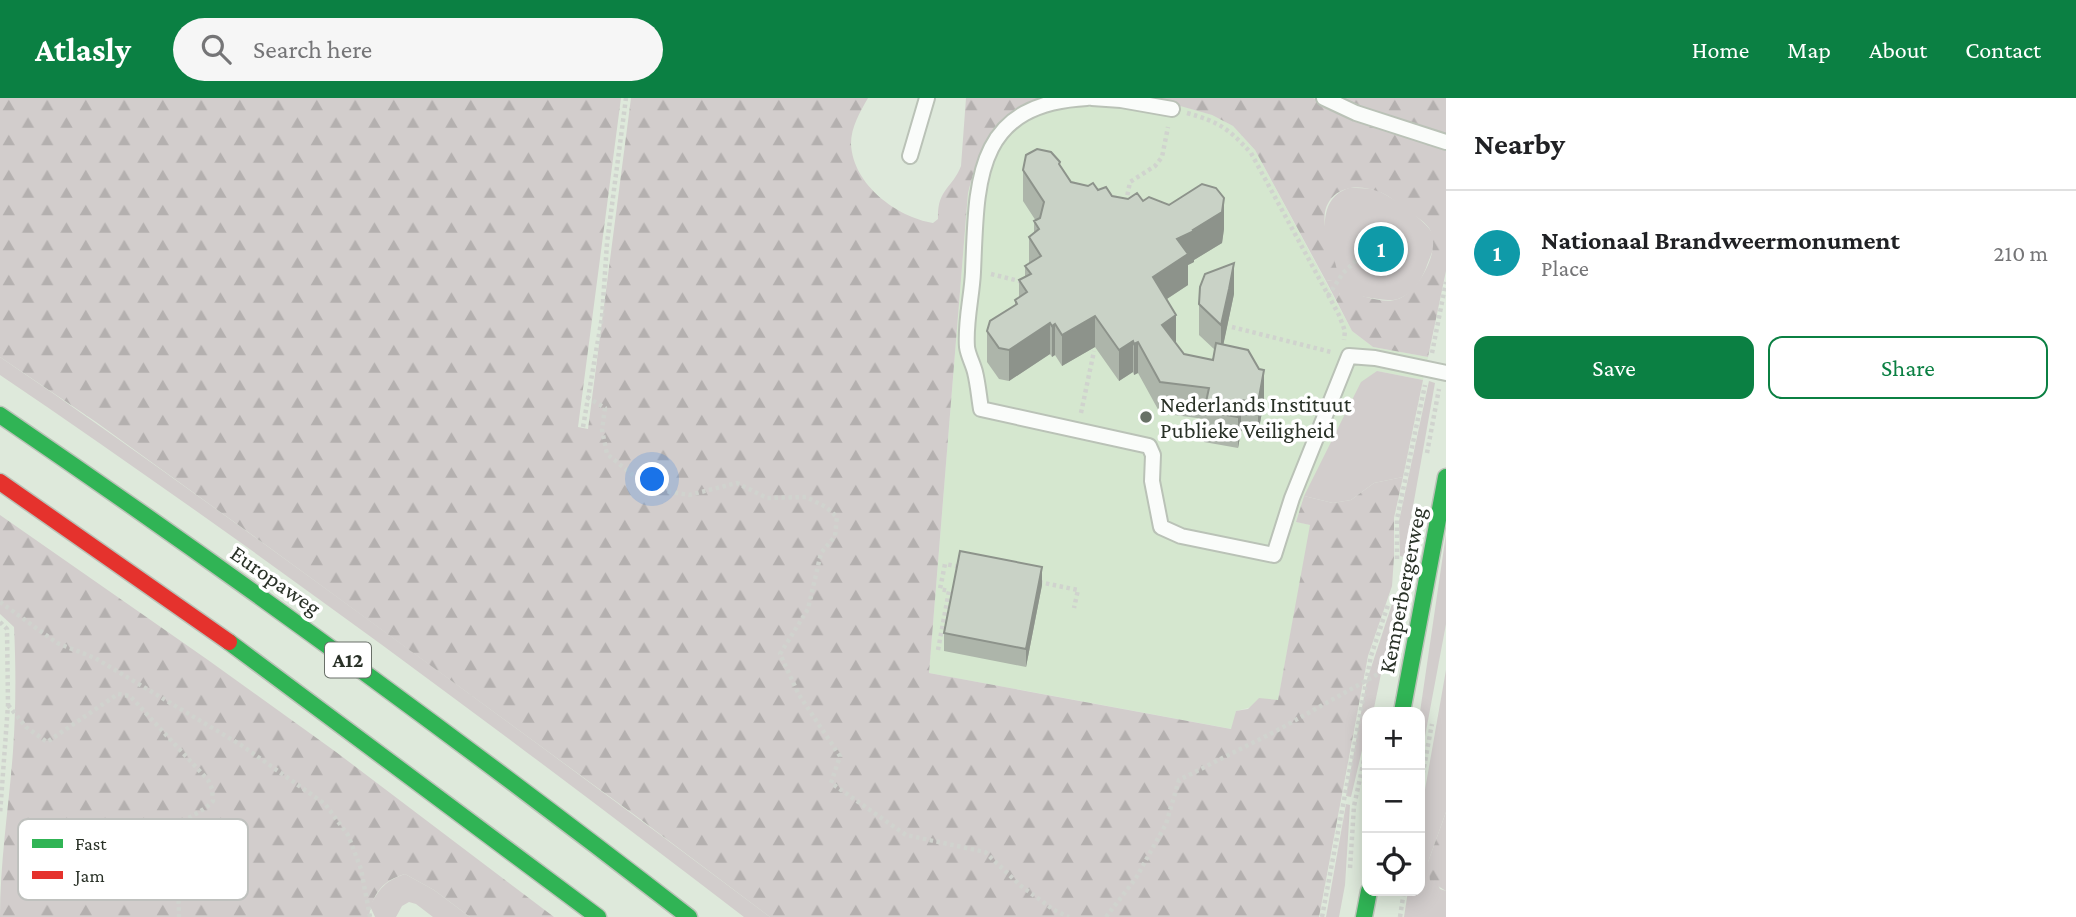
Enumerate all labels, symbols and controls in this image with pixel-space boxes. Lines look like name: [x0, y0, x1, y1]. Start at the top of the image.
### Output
search box: [173, 18, 663, 81]
icon: search: [197, 30, 235, 68]
text: Atlasly: [35, 31, 131, 68]
text: Search here: [253, 35, 372, 64]
text: Home: [1692, 36, 1749, 63]
text: Map: [1787, 36, 1831, 63]
text: About: [1869, 36, 1927, 63]
text: Contact: [1965, 36, 2041, 63]
text: Nearby: [1474, 127, 1565, 160]
pin: 1: [1358, 223, 1404, 275]
text: Nationaal Brandweermonument: [1541, 226, 1900, 255]
text: 1: [1493, 240, 1501, 266]
text: 210 m: [1994, 240, 2048, 266]
text: Place: [1541, 255, 1589, 281]
button: Save: [1474, 336, 1754, 399]
button: Share: [1768, 336, 2048, 399]
place label: Nederlands Instituut Publieke Veiligheid: [1160, 391, 1352, 443]
marker: Nederlands Instituut Publieke Veiligheid: [1138, 409, 1154, 425]
your location: [635, 462, 669, 496]
street label: Kemperbergerweg: [1373, 505, 1431, 675]
street label: Europaweg: [226, 539, 326, 621]
road number: A12: [325, 642, 371, 678]
map controls: [1362, 707, 1425, 896]
button: +: [1362, 707, 1425, 770]
button: −: [1362, 770, 1425, 833]
legend: [18, 819, 248, 900]
text: Fast: [75, 833, 107, 854]
button: locate: [1362, 833, 1425, 896]
text: Jam: [73, 865, 105, 886]

